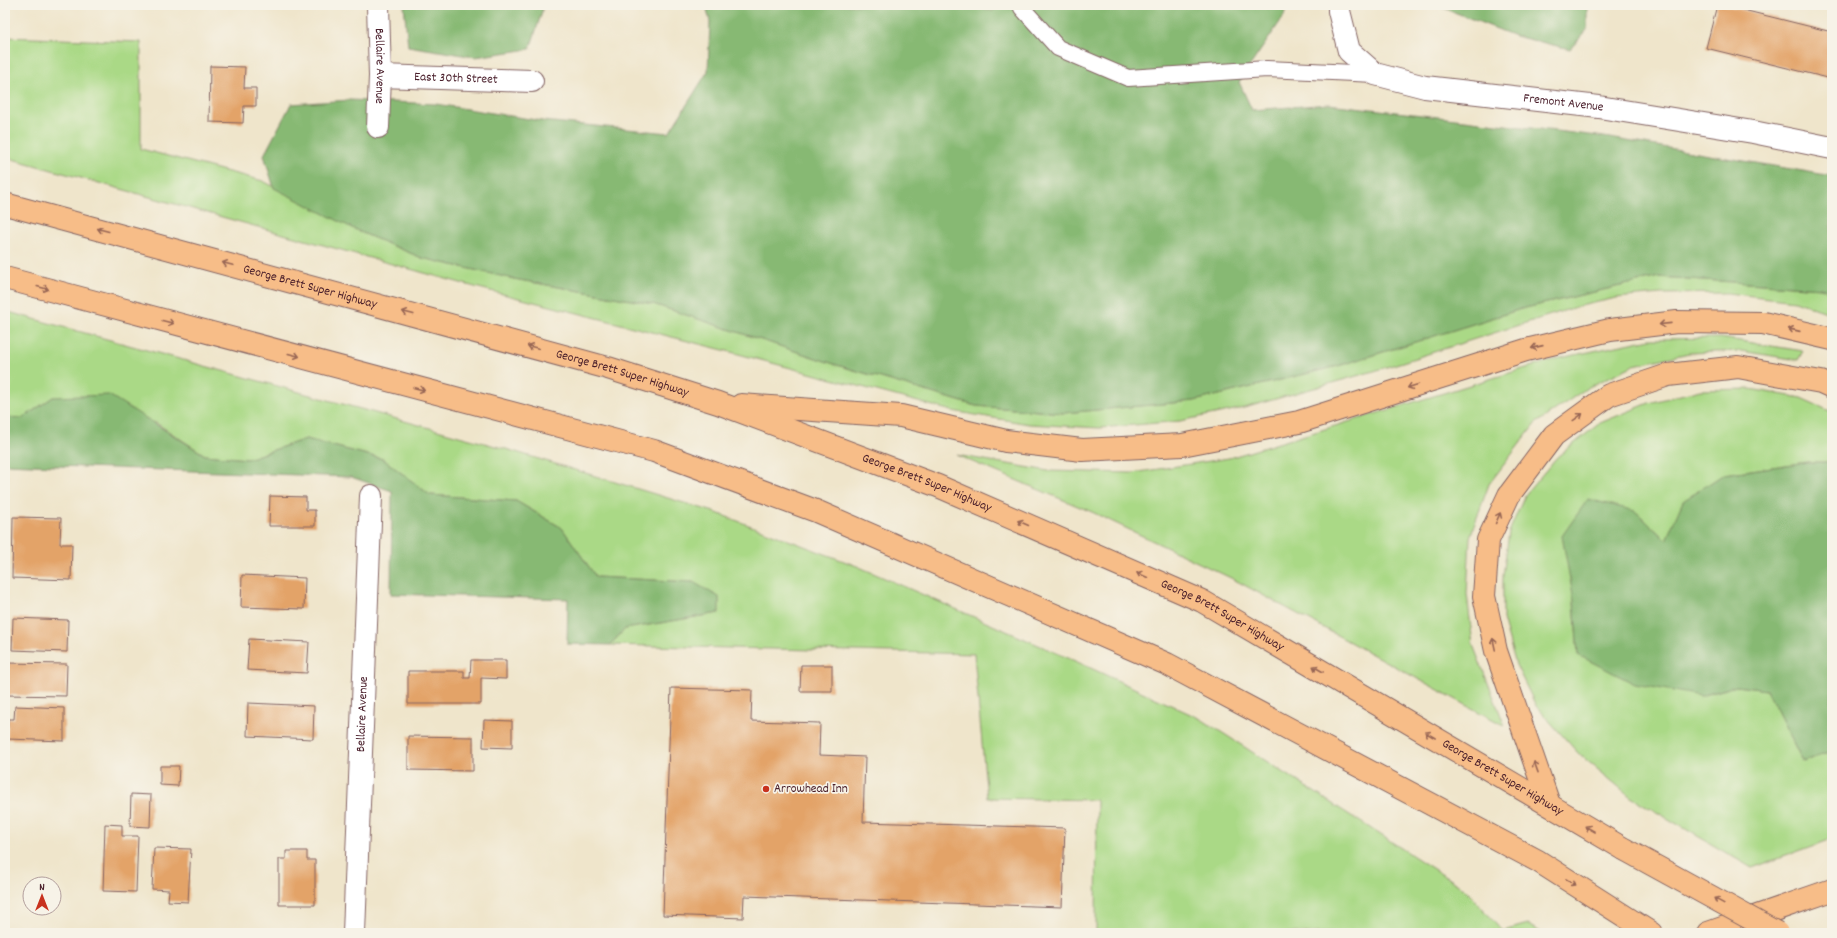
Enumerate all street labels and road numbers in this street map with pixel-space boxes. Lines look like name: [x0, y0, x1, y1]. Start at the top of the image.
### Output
street label: Bellaire Avenue: [369, 28, 390, 104]
street label: East 30th Street: [414, 68, 498, 89]
street label: Fremont Avenue: [1522, 89, 1605, 117]
street label: George Brett Super Highway: [241, 260, 380, 314]
street label: George Brett Super Highway: [553, 345, 692, 403]
street label: George Brett Super Highway: [859, 449, 995, 518]
street label: George Brett Super Highway: [1157, 575, 1288, 657]
street label: Bellaire Avenue: [352, 676, 373, 752]
street label: George Brett Super Highway: [1438, 734, 1567, 821]

